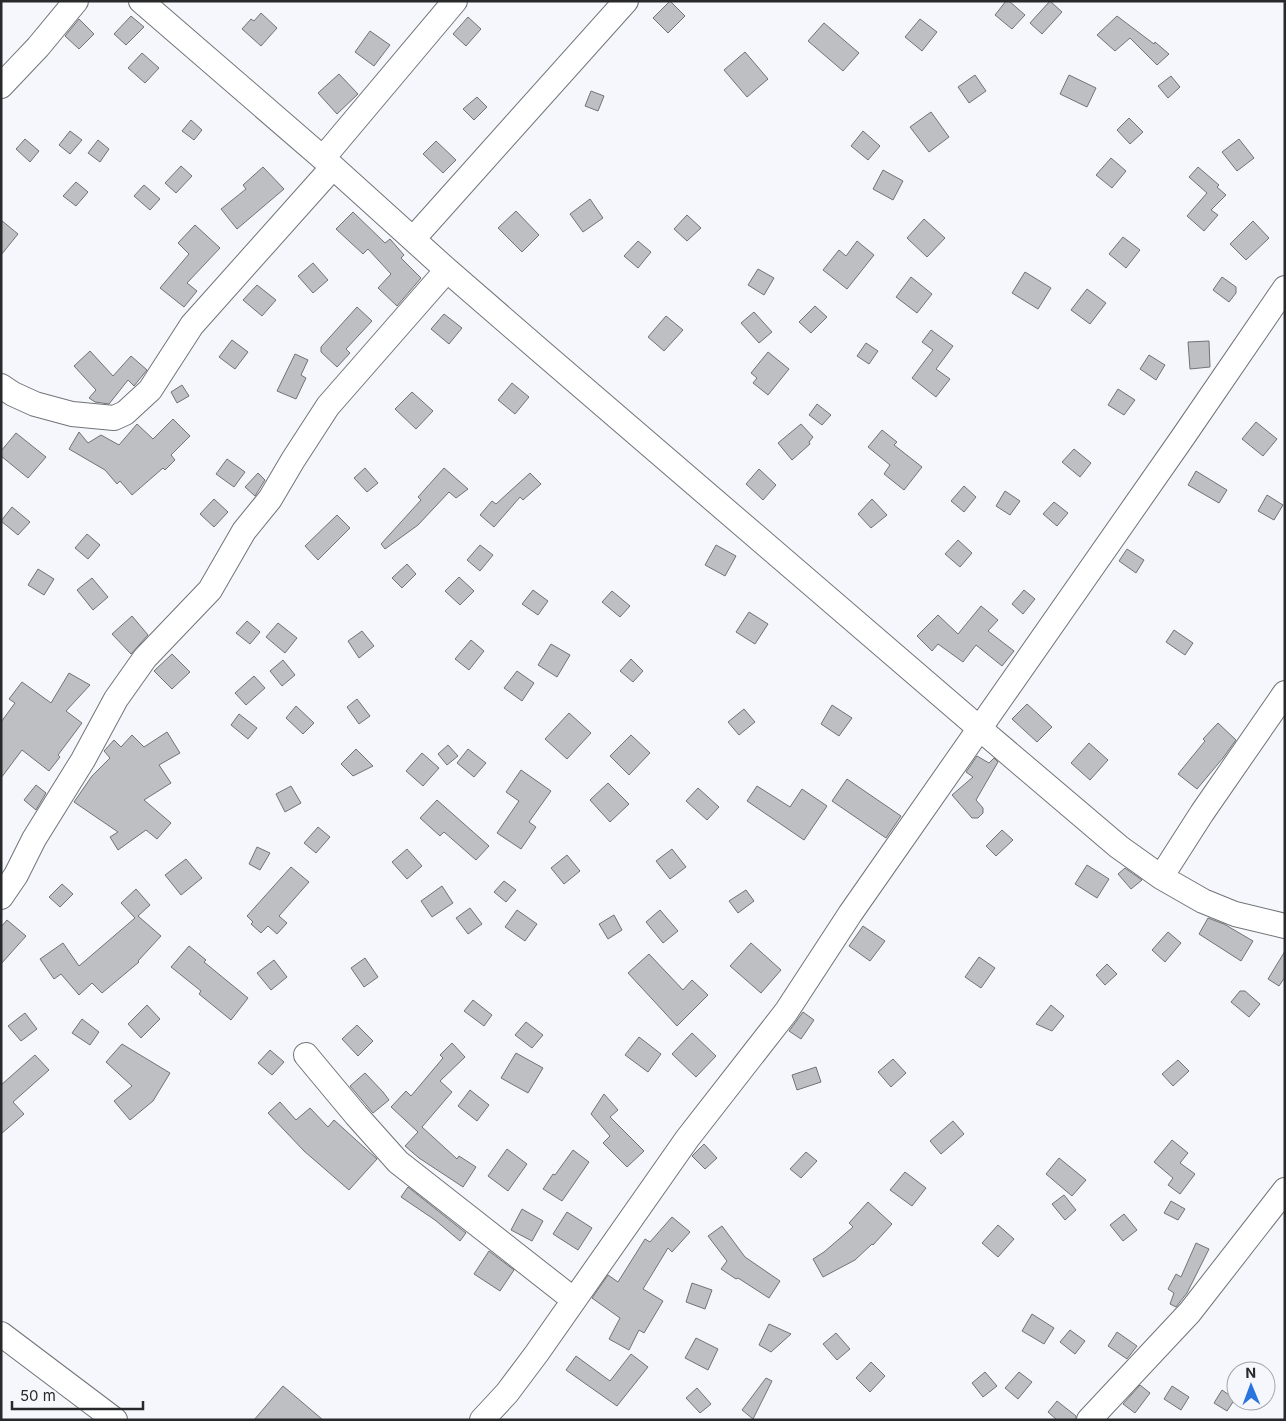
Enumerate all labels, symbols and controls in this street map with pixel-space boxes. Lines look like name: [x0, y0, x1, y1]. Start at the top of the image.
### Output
north arrow: [1226, 1361, 1276, 1411]
text: N: [1245, 1364, 1256, 1381]
scale bar: [12, 1378, 144, 1410]
text: 50 m: [20, 1386, 56, 1405]

